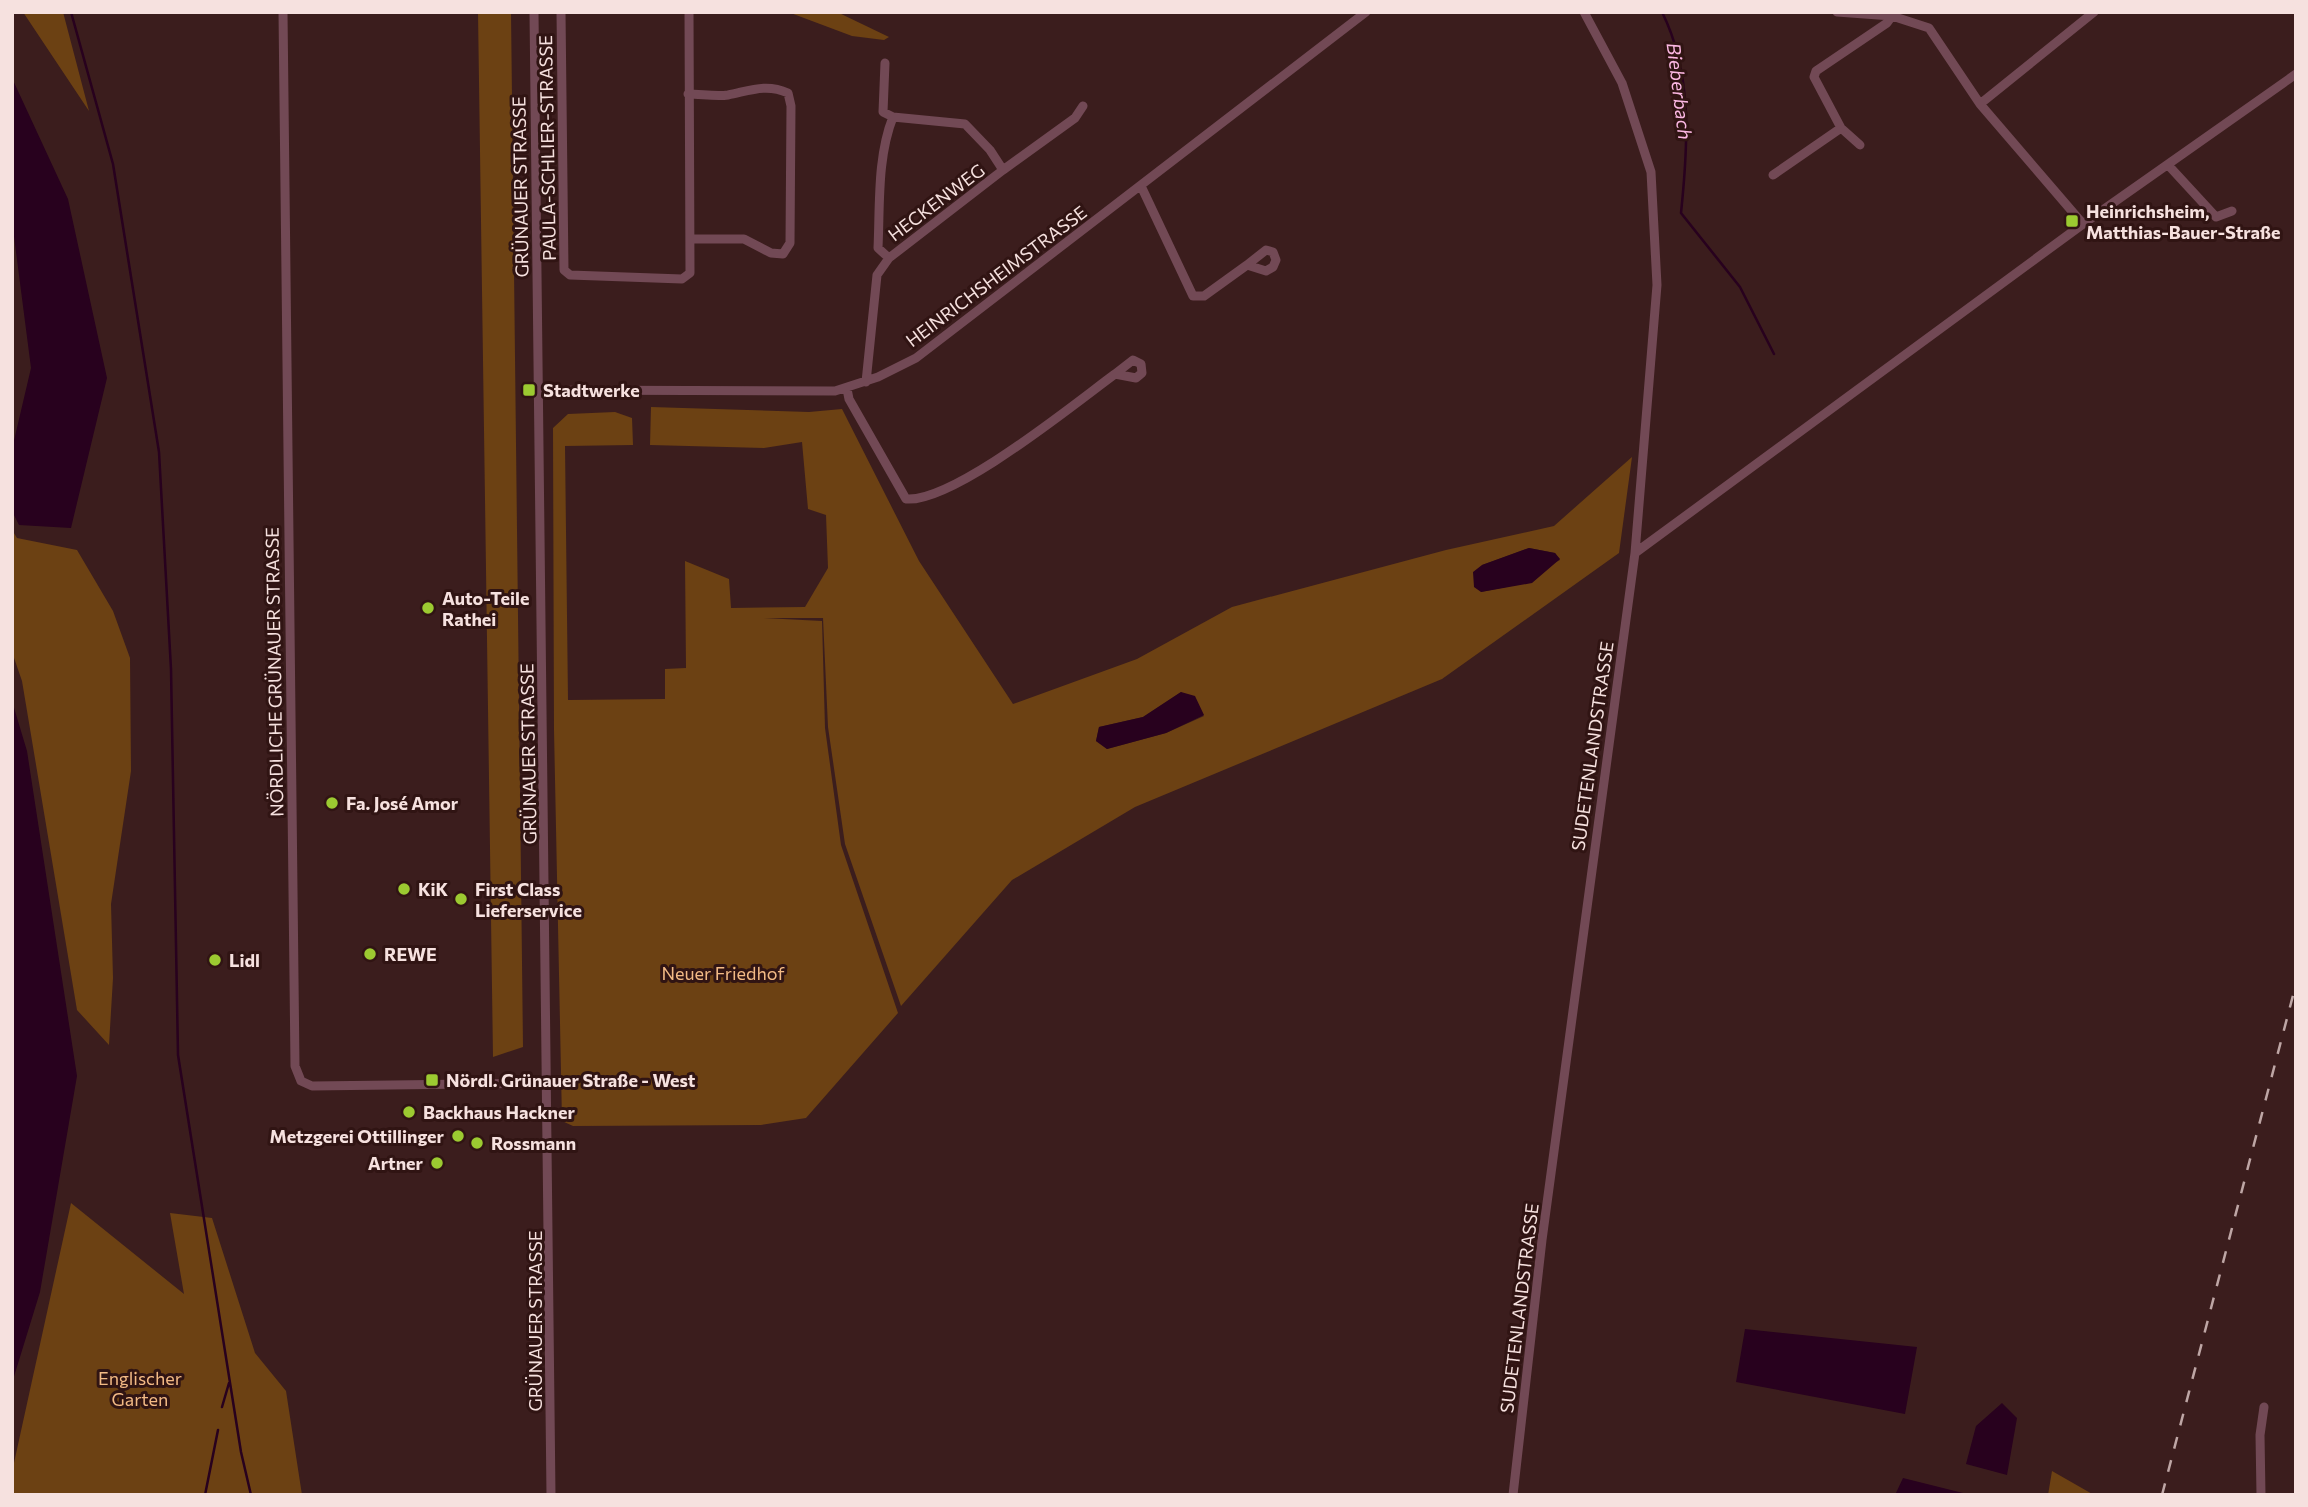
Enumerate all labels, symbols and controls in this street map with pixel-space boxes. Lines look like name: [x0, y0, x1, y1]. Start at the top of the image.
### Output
street label: PAULA-SCHLIER-STRASSE: [534, 35, 560, 261]
water label: Bieberbach: [1663, 41, 1697, 141]
street label: GRÜNAUER STRASSE: [507, 96, 533, 278]
street label: HECKENWEG: [883, 159, 989, 245]
place label: Heinrichsheim, Matthias-Bauer-Straße: [2086, 200, 2281, 243]
street label: HEINRICHSHEIMSTRASSE: [901, 201, 1091, 351]
marker: Heinrichsheim, Matthias-Bauer-Straße: [2064, 213, 2080, 229]
place label: Stadtwerke: [543, 379, 640, 401]
marker: Stadtwerke: [521, 382, 537, 398]
street label: NÖRDLICHE GRÜNAUER STRASSE: [260, 527, 288, 817]
place label: Auto-Teile Rathei: [442, 587, 529, 630]
marker: Auto-Teile Rathei: [420, 600, 436, 616]
street label: SUDETENLANDSTRASSE: [1566, 640, 1618, 852]
street label: GRÜNAUER STRASSE: [515, 663, 541, 845]
place label: Fa. José Amor: [346, 792, 459, 814]
marker: Fa. José Amor: [324, 795, 340, 811]
place label: KiK: [418, 878, 449, 900]
place label: First Class Lieferservice: [475, 878, 582, 921]
marker: KiK: [396, 881, 412, 897]
marker: First Class Lieferservice: [453, 891, 469, 907]
place label: REWE: [384, 943, 437, 965]
marker: REWE: [362, 946, 378, 962]
place label: Lidl: [229, 949, 260, 971]
marker: Lidl: [207, 952, 223, 968]
park label: Neuer Friedhof: [661, 962, 785, 984]
place label: Nördl. Grünauer Straße - West: [446, 1069, 696, 1091]
marker: Nördl. Grünauer Straße - West: [424, 1072, 440, 1088]
place label: Backhaus Hackner: [423, 1101, 575, 1123]
marker: Backhaus Hackner: [401, 1104, 417, 1120]
place label: Metzgerei Ottillinger: [269, 1125, 445, 1147]
marker: Metzgerei Ottillinger: [450, 1128, 466, 1144]
place label: Rossmann: [491, 1132, 576, 1154]
marker: Rossmann: [469, 1135, 485, 1151]
place label: Artner: [368, 1152, 424, 1174]
marker: Artner: [429, 1155, 445, 1171]
street label: SUDETENLANDSTRASSE: [1495, 1202, 1543, 1414]
street label: GRÜNAUER STRASSE: [524, 1231, 546, 1411]
park label: Englischer Garten: [98, 1367, 182, 1410]

